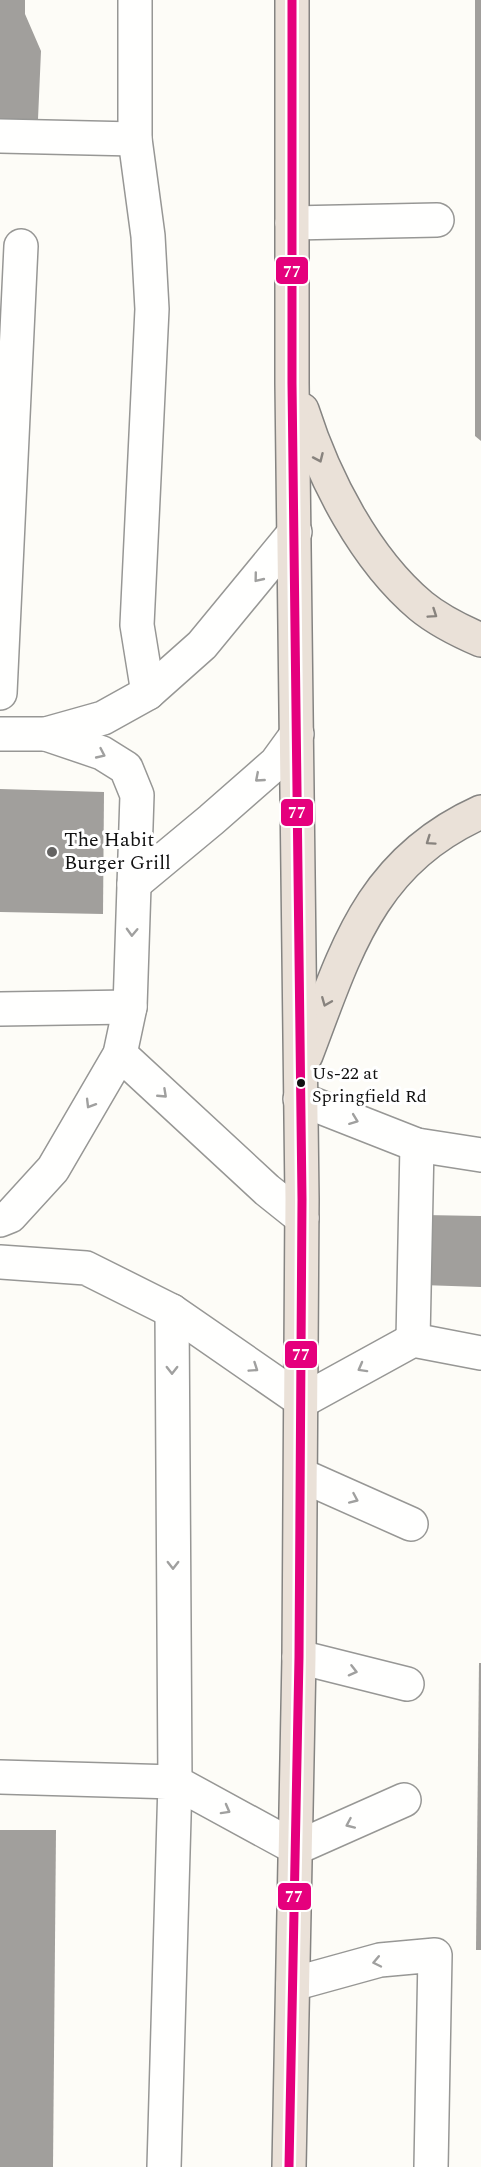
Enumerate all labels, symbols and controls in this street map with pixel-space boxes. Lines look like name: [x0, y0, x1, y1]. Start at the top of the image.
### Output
line badge: 77: [275, 256, 309, 285]
text: 77: [283, 260, 301, 284]
one-way arrow: [312, 451, 324, 462]
one-way arrow: [254, 571, 265, 582]
one-way arrow: [426, 607, 437, 618]
one-way arrow: [95, 746, 106, 758]
one-way arrow: [255, 771, 266, 782]
line badge: 77: [280, 798, 314, 827]
text: 77: [288, 801, 306, 825]
place label: The Habit Burger Grill: [64, 825, 171, 878]
one-way arrow: [426, 834, 437, 845]
marker: The Habit Burger Grill: [45, 845, 59, 859]
one-way arrow: [126, 928, 139, 937]
one-way arrow: [321, 997, 334, 1007]
place label: Us-22 at Springfield Rd: [312, 1060, 427, 1110]
marker: Us-22 at Springfield Rd: [295, 1077, 307, 1089]
one-way arrow: [156, 1087, 167, 1098]
one-way arrow: [86, 1098, 98, 1108]
one-way arrow: [348, 1113, 359, 1125]
line badge: 77: [284, 1340, 318, 1369]
text: 77: [292, 1343, 310, 1367]
one-way arrow: [248, 1361, 259, 1372]
one-way arrow: [358, 1361, 368, 1372]
one-way arrow: [166, 1365, 178, 1374]
one-way arrow: [348, 1492, 359, 1504]
one-way arrow: [167, 1560, 179, 1569]
one-way arrow: [348, 1663, 358, 1676]
one-way arrow: [220, 1803, 230, 1814]
one-way arrow: [345, 1816, 356, 1828]
line badge: 77: [277, 1882, 312, 1911]
text: 77: [285, 1885, 303, 1909]
one-way arrow: [372, 1955, 382, 1968]

